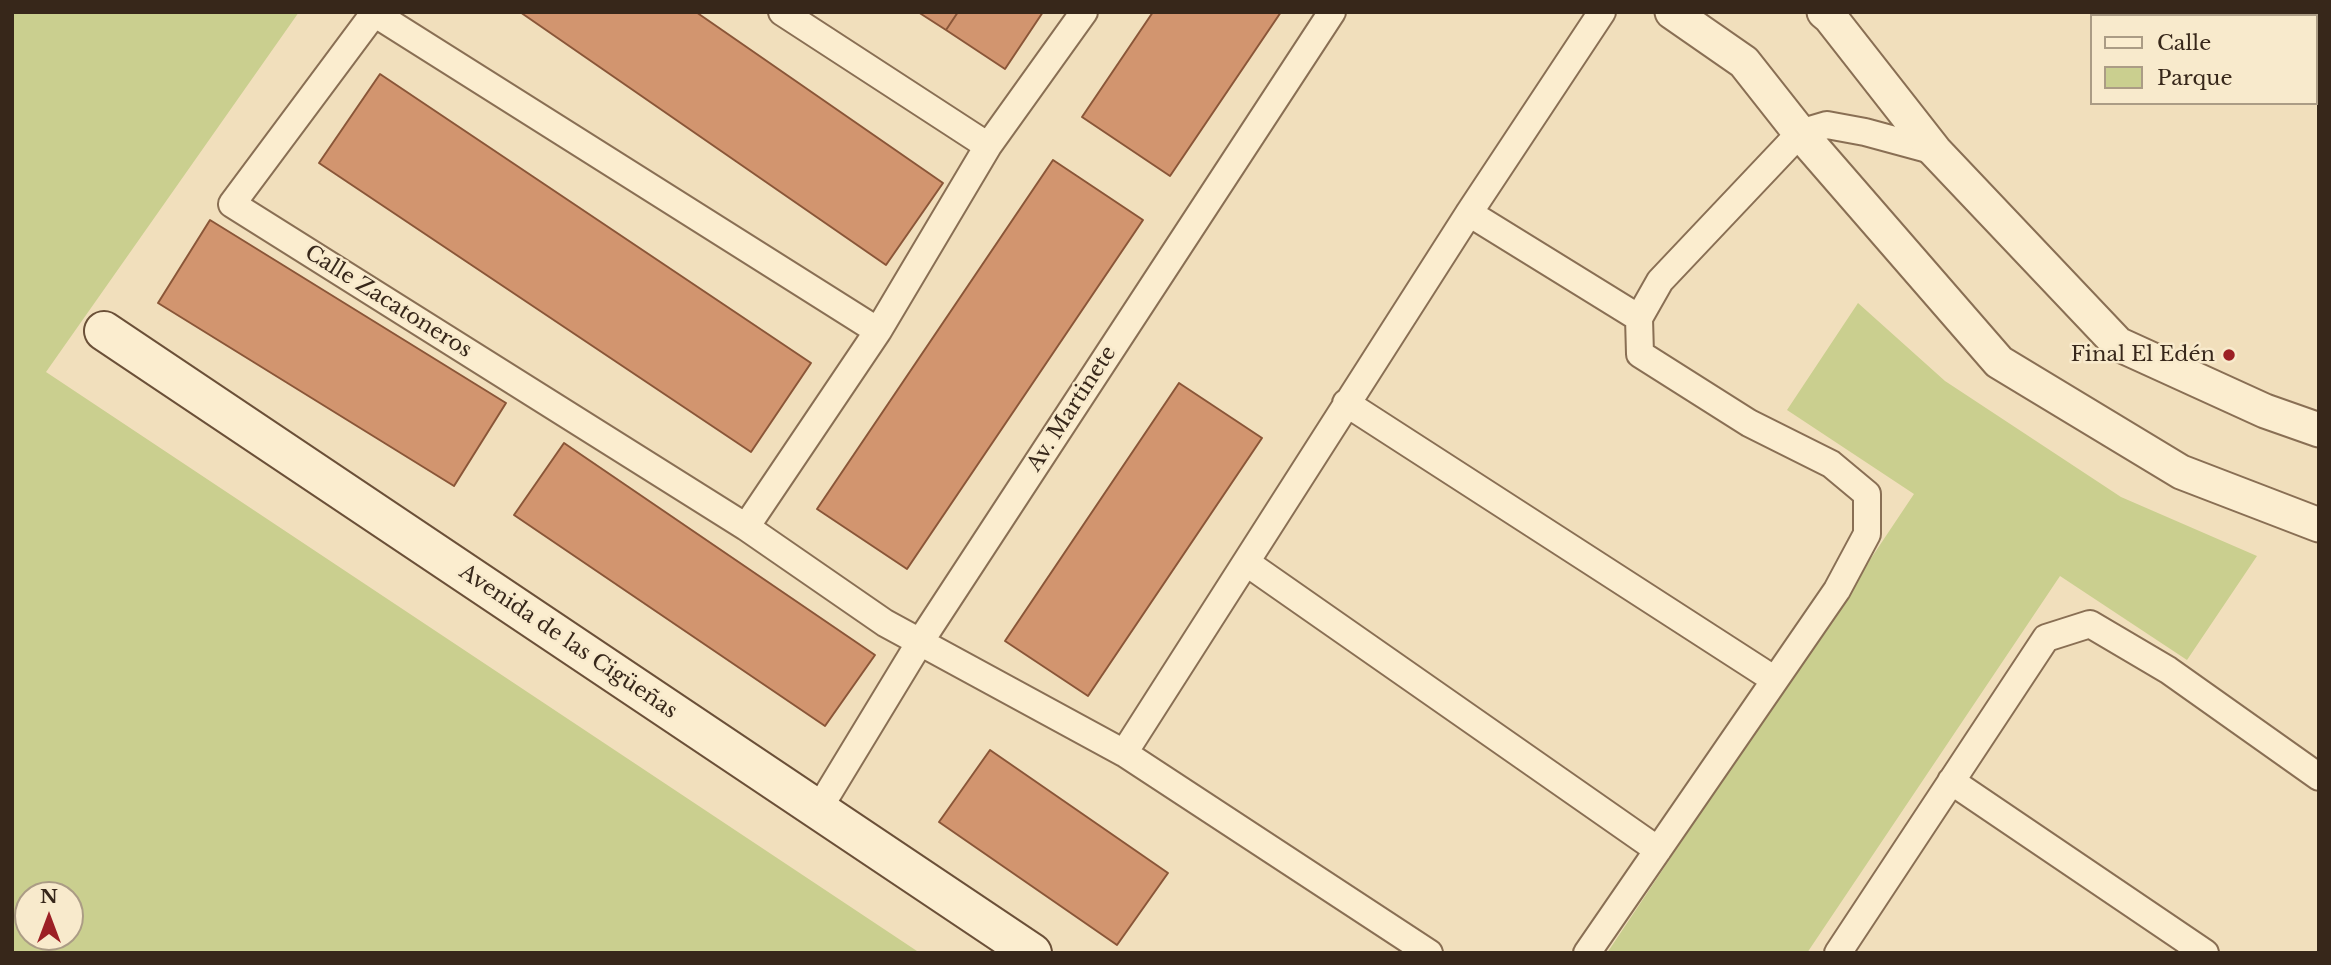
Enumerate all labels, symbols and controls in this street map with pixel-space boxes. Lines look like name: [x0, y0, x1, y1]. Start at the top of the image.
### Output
legend: [2090, 14, 2317, 105]
text: Calle: [2157, 30, 2211, 56]
text: Parque: [2157, 65, 2232, 91]
street label: Calle Zacatoneros: [300, 240, 476, 364]
street label: Av. Martinete: [1022, 342, 1122, 476]
place label: Final El Edén: [2071, 342, 2215, 368]
marker: Final El Edén: [2221, 347, 2237, 363]
street label: Avenida de las Cigüeñas: [454, 560, 682, 724]
north arrow: [14, 881, 84, 951]
text: N: [40, 885, 58, 908]

